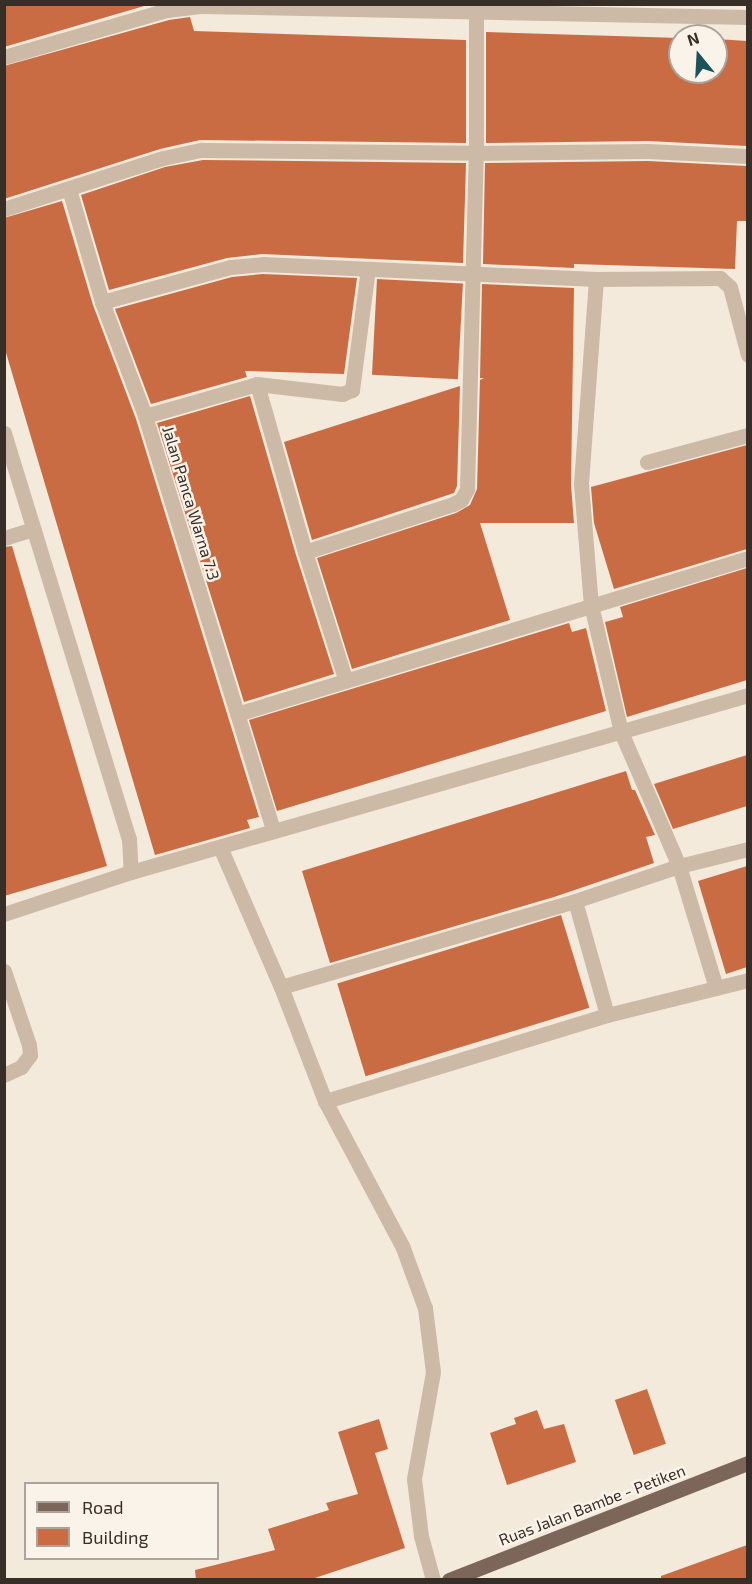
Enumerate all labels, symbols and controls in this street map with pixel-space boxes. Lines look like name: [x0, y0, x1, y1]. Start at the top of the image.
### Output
north arrow: [668, 24, 728, 84]
text: N: [684, 27, 701, 49]
street label: Jalan Panca Warna 7.3: [158, 424, 224, 582]
street label: Ruas Jalan Bambe - Petiken: [496, 1460, 688, 1550]
legend: [24, 1482, 219, 1560]
text: Road: [82, 1496, 123, 1518]
text: Building: [82, 1526, 149, 1548]

